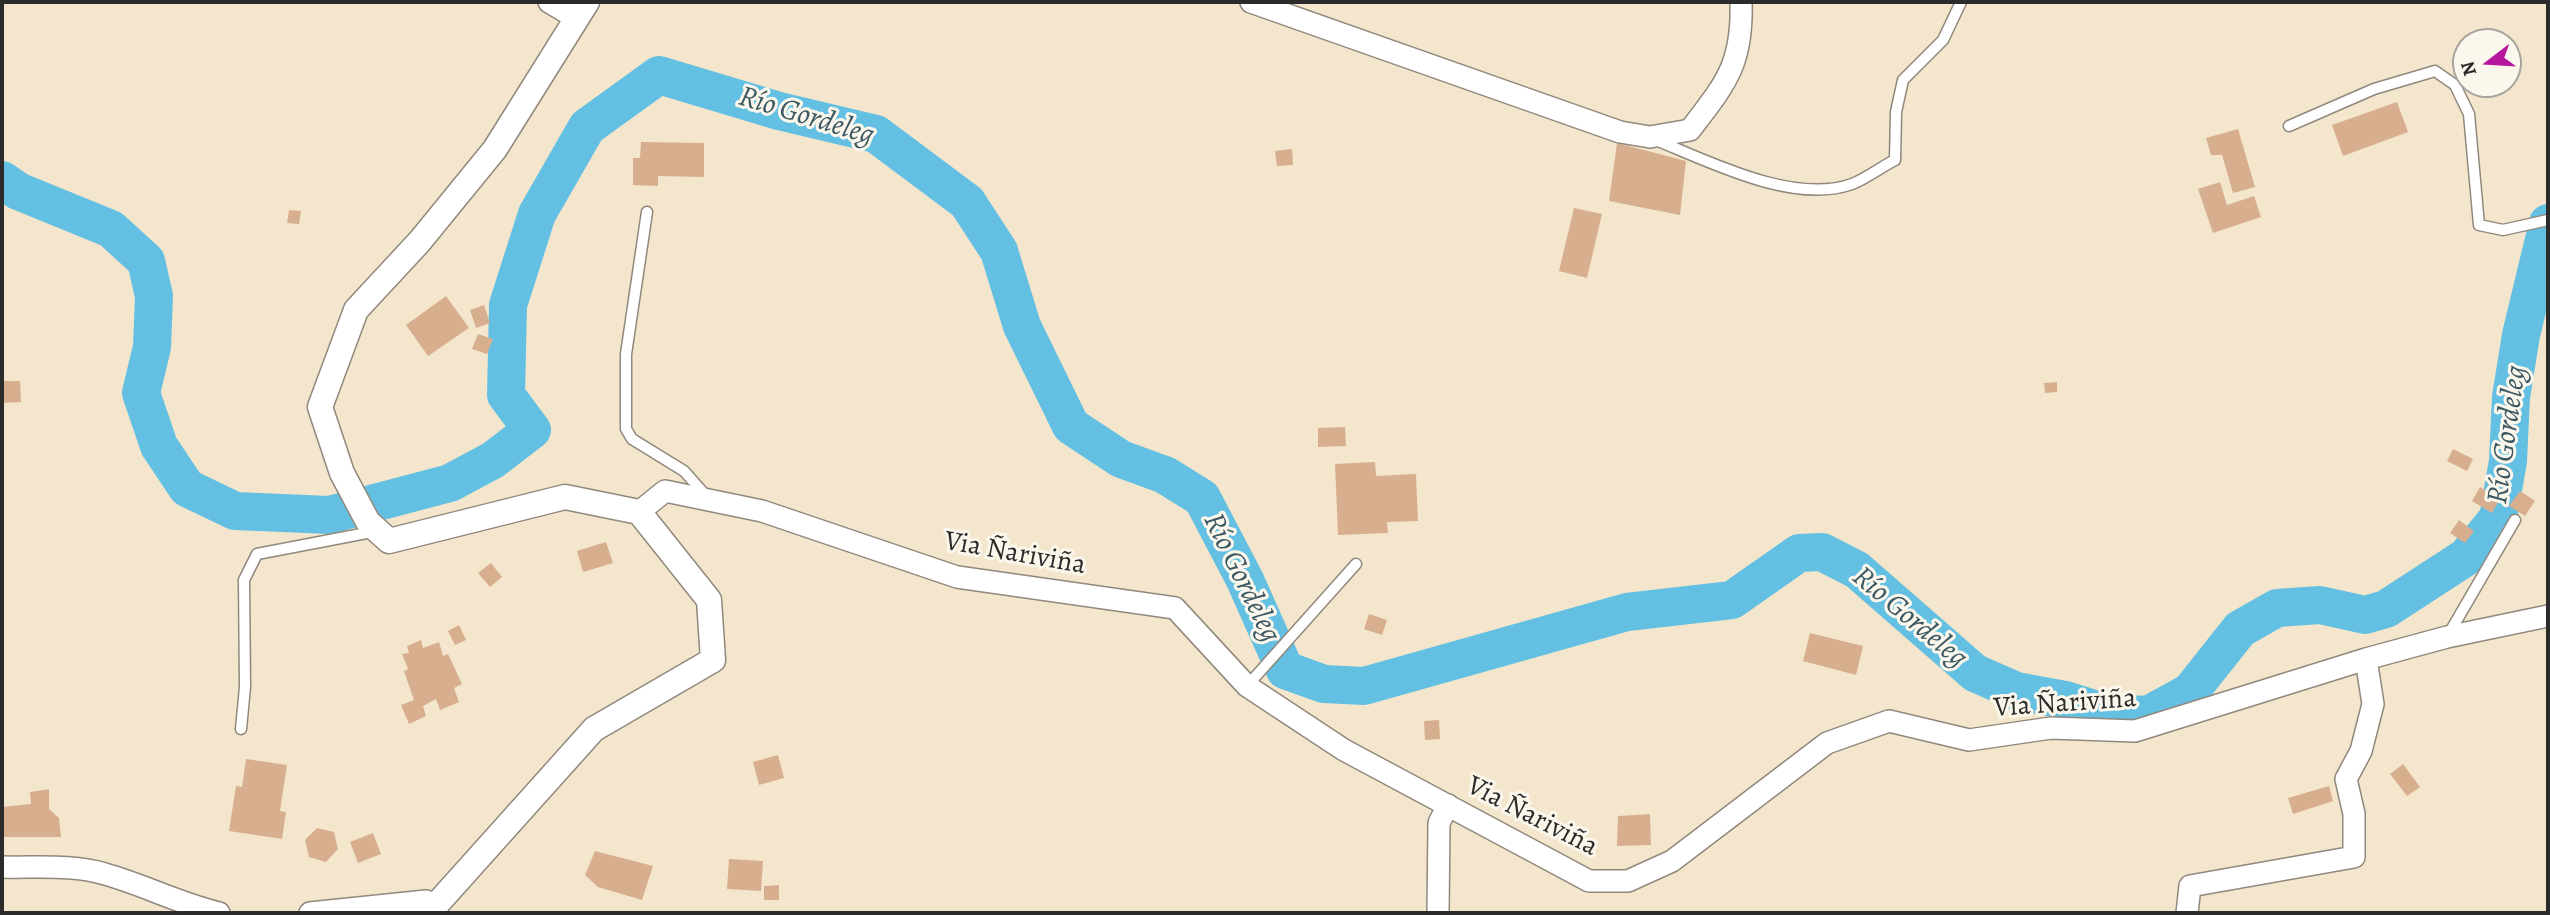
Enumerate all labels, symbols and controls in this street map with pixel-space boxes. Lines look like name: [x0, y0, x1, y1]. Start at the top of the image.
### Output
north arrow: [2452, 28, 2522, 98]
text: N: [2454, 58, 2483, 79]
water label: Río Gordeleg: [734, 79, 878, 155]
water label: Río Gordeleg: [2480, 364, 2536, 506]
water label: Río Gordeleg: [1194, 508, 1288, 648]
street label: Via Ñariviña: [942, 525, 1088, 583]
water label: Río Gordeleg: [1844, 559, 1974, 677]
street label: Via Ñariviña: [1993, 682, 2137, 726]
street label: Via Ñariviña: [1461, 770, 1603, 864]

